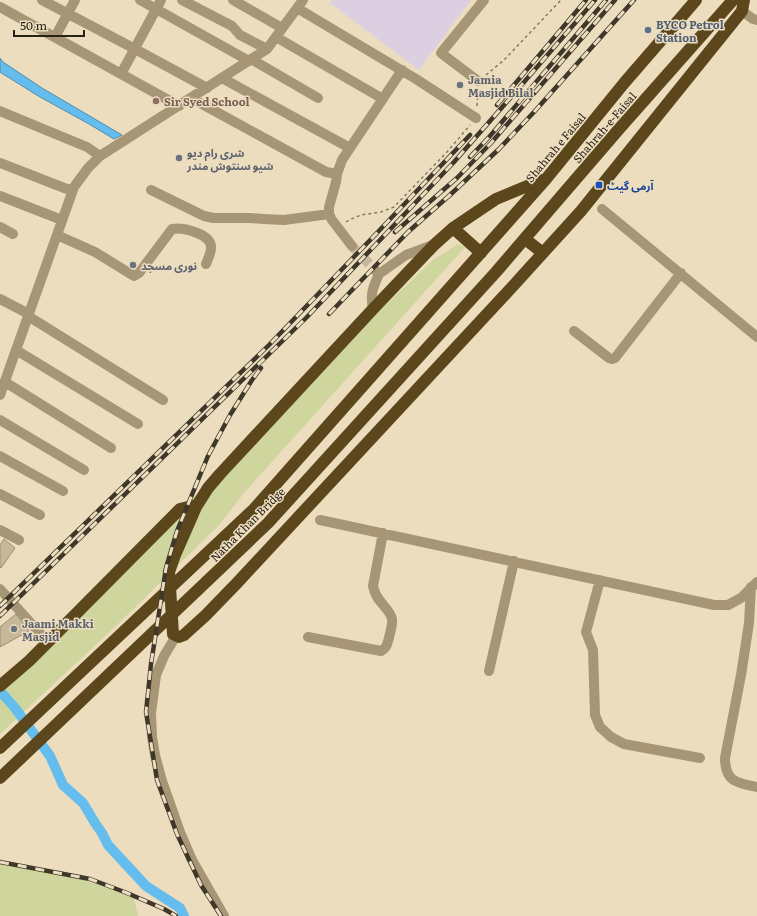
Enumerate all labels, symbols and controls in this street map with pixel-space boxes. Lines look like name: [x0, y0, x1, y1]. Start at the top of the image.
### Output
scale bar: [14, 12, 84, 38]
text: 50 m: [20, 16, 47, 34]
place label: BYCO Petrol Station: [656, 16, 724, 45]
marker: BYCO Petrol Station: [643, 25, 653, 35]
place label: Jamia Masjid Bilal: [468, 71, 534, 100]
marker: Jamia Masjid Bilal: [455, 80, 465, 90]
street label: Shahrah-e-Faisal: [569, 88, 640, 166]
place label: Sir Syed School: [164, 93, 249, 109]
marker: Sir Syed School: [151, 96, 161, 106]
street label: Shahrah e Faisal: [521, 109, 589, 185]
place label: شری رام دیو شیو سنتوش مندر: [186, 144, 274, 173]
marker: شری رام دیو شیو سنتوش مندر: [174, 153, 184, 163]
place label: آرمی گیٹ: [607, 177, 654, 193]
marker: آرمی گیٹ: [594, 180, 604, 190]
place label: نوری مسجد: [141, 257, 197, 273]
marker: نوری مسجد: [128, 260, 138, 270]
street label: Natha Khan Bridge: [206, 483, 288, 565]
place label: Jaami Makki Masjid: [22, 615, 94, 644]
marker: Jaami Makki Masjid: [9, 624, 19, 634]

